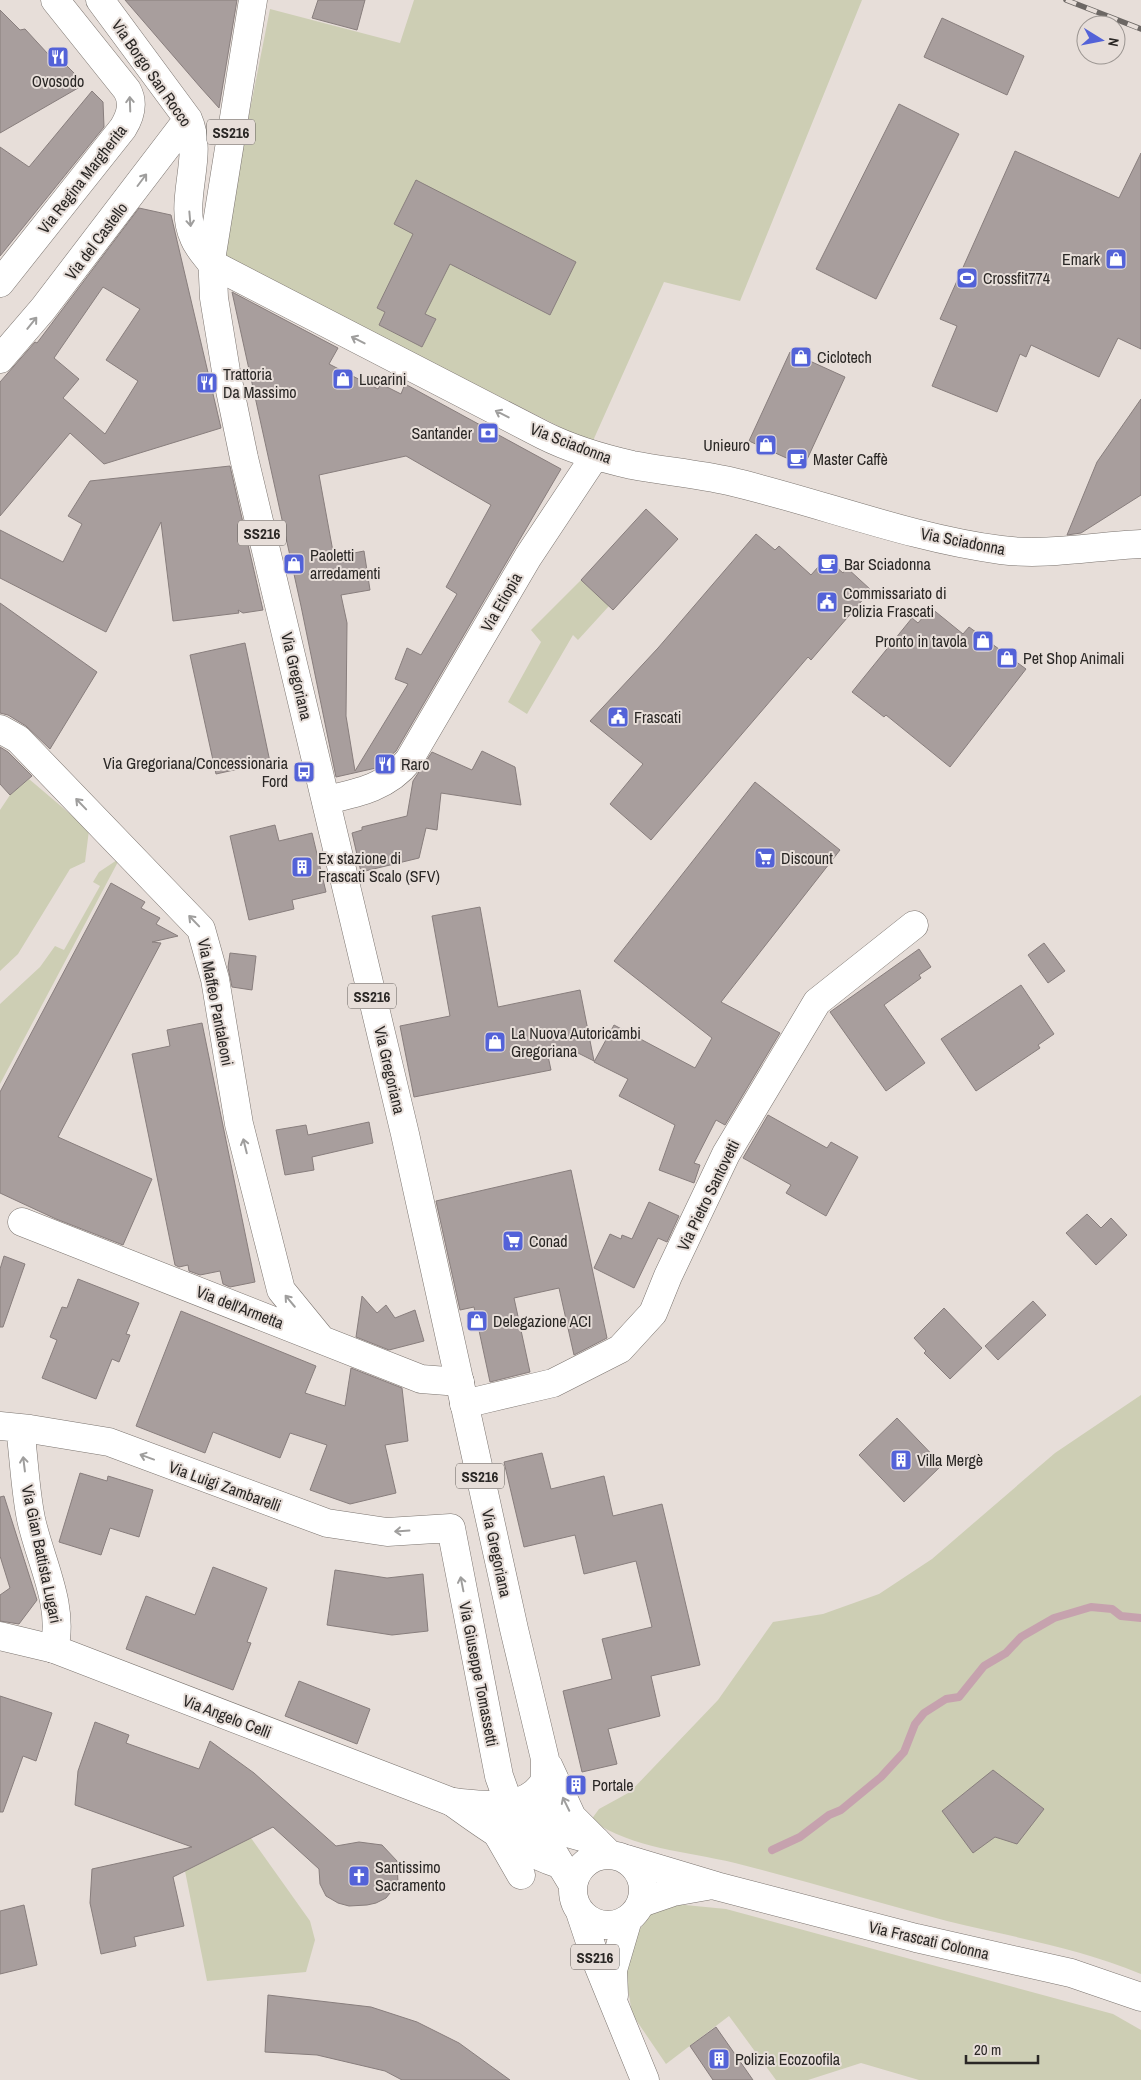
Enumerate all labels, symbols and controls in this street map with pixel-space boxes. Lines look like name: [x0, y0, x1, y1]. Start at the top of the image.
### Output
street label: Via Borgo San Rocco: [107, 15, 197, 131]
north arrow: [1076, 15, 1126, 65]
text: N: [1104, 37, 1123, 48]
restaurant icon: Ovosodo: [46, 45, 70, 69]
place label: Ovosodo: [32, 70, 84, 92]
one-way arrow: [125, 96, 135, 112]
street label: Via Regina Margherita: [33, 119, 132, 238]
road number: SS216: [207, 120, 255, 144]
one-way arrow: [137, 173, 147, 187]
street label: Via del Castello: [60, 198, 132, 284]
one-way arrow: [185, 211, 195, 227]
shop icon: Emark: [1104, 247, 1128, 271]
place label: Emark: [1062, 248, 1100, 270]
sports icon: Crossfit774: [955, 266, 979, 290]
place label: Crossfit774: [983, 267, 1050, 289]
one-way arrow: [27, 316, 38, 329]
one-way arrow: [351, 334, 366, 344]
shop icon: Ciclotech: [789, 345, 813, 369]
place label: Ciclotech: [817, 346, 872, 368]
place label: Trattoria Da Massimo: [223, 363, 297, 403]
shop icon: Lucarini: [331, 367, 355, 391]
place label: Lucarini: [359, 368, 406, 390]
restaurant icon: Trattoria Da Massimo: [195, 371, 219, 395]
one-way arrow: [495, 409, 510, 419]
street label: Via Sciadonna: [527, 417, 616, 469]
bank icon: Santander: [476, 421, 500, 445]
place label: Santander: [411, 422, 473, 444]
shop icon: Unieuro: [754, 433, 778, 457]
place label: Unieuro: [703, 434, 750, 456]
cafe icon: Master Caffè: [785, 447, 809, 471]
place label: Master Caffè: [813, 448, 888, 470]
road number: SS216: [238, 520, 286, 546]
street label: Via Sciadonna: [919, 522, 1008, 560]
place label: Paoletti arredamenti: [310, 544, 381, 584]
shop icon: Paoletti arredamenti: [282, 552, 306, 576]
cafe icon: Bar Sciadonna: [816, 552, 840, 576]
place label: Bar Sciadonna: [844, 553, 932, 575]
street label: Via Etiopia: [475, 568, 527, 636]
place label: Commissariato di Polizia Frascati: [843, 582, 947, 622]
public building icon: Commissariato di Polizia Frascati: [815, 590, 839, 614]
shop icon: Pronto in tavola: [971, 629, 995, 653]
street label: Via Gregoriana: [276, 630, 318, 723]
place label: Pronto in tavola: [875, 630, 968, 652]
shop icon: Pet Shop Animali: [995, 646, 1019, 670]
place label: Pet Shop Animali: [1023, 647, 1124, 669]
public building icon: Frascati: [606, 705, 630, 729]
place label: Frascati: [634, 706, 681, 728]
place label: Via Gregoriana/Concessionaria Ford: [103, 752, 289, 792]
restaurant icon: Raro: [373, 752, 397, 776]
place label: Raro: [401, 753, 429, 775]
bus stop icon: Via Gregoriana/Concessionaria Ford: [292, 760, 316, 784]
one-way arrow: [75, 798, 87, 811]
supermarket icon: Discount: [753, 846, 777, 870]
place label: Ex stazione di Frascati Scalo (SFV): [318, 847, 440, 887]
place label: Discount: [781, 847, 833, 869]
building icon: Ex stazione di Frascati Scalo (SFV): [290, 855, 314, 879]
one-way arrow: [188, 915, 200, 928]
street label: Via Maffeo Pantaleoni: [193, 936, 239, 1068]
road number: SS216: [348, 984, 396, 1008]
place label: La Nuova Autoricambi Gregoriana: [511, 1022, 641, 1062]
street label: Via Gregoriana: [369, 1024, 411, 1117]
shop icon: La Nuova Autoricambi Gregoriana: [483, 1030, 507, 1054]
street label: Via Pietro Santovetti: [672, 1136, 744, 1254]
one-way arrow: [240, 1139, 249, 1155]
supermarket icon: Conad: [501, 1229, 525, 1253]
place label: Conad: [529, 1230, 568, 1252]
street label: Via dell'Armetta: [193, 1280, 288, 1334]
one-way arrow: [284, 1295, 295, 1308]
shop icon: Delegazione ACI: [465, 1309, 489, 1333]
place label: Delegazione ACI: [493, 1310, 591, 1332]
building icon: Villa Mergè: [889, 1448, 913, 1472]
place label: Villa Mergè: [917, 1449, 983, 1471]
one-way arrow: [140, 1452, 155, 1461]
street label: Via Luigi Zambarelli: [166, 1455, 284, 1517]
one-way arrow: [19, 1457, 29, 1473]
road number: SS216: [456, 1464, 504, 1488]
street label: Via Gian Battista Lugari: [17, 1483, 67, 1625]
street label: Via Gregoriana: [477, 1507, 517, 1600]
one-way arrow: [394, 1527, 410, 1536]
one-way arrow: [456, 1577, 466, 1593]
street label: Via Giuseppe Tomassetti: [454, 1600, 504, 1748]
street label: Via Angelo Celli: [180, 1689, 274, 1743]
building icon: Portale: [564, 1773, 588, 1797]
place label: Portale: [592, 1774, 634, 1796]
one-way arrow: [561, 1797, 571, 1812]
place label: Santissimo Sacramento: [375, 1856, 446, 1896]
church icon: Santissimo Sacramento: [347, 1864, 371, 1888]
street label: Via Frascati Colonna: [867, 1915, 992, 1965]
road number: SS216: [571, 1944, 619, 1970]
scale bar: [966, 2032, 1038, 2064]
text: 20 m: [974, 2039, 1001, 2060]
building icon: Polizia Ecozoofila: [707, 2047, 731, 2071]
place label: Polizia Ecozoofila: [735, 2048, 841, 2070]

